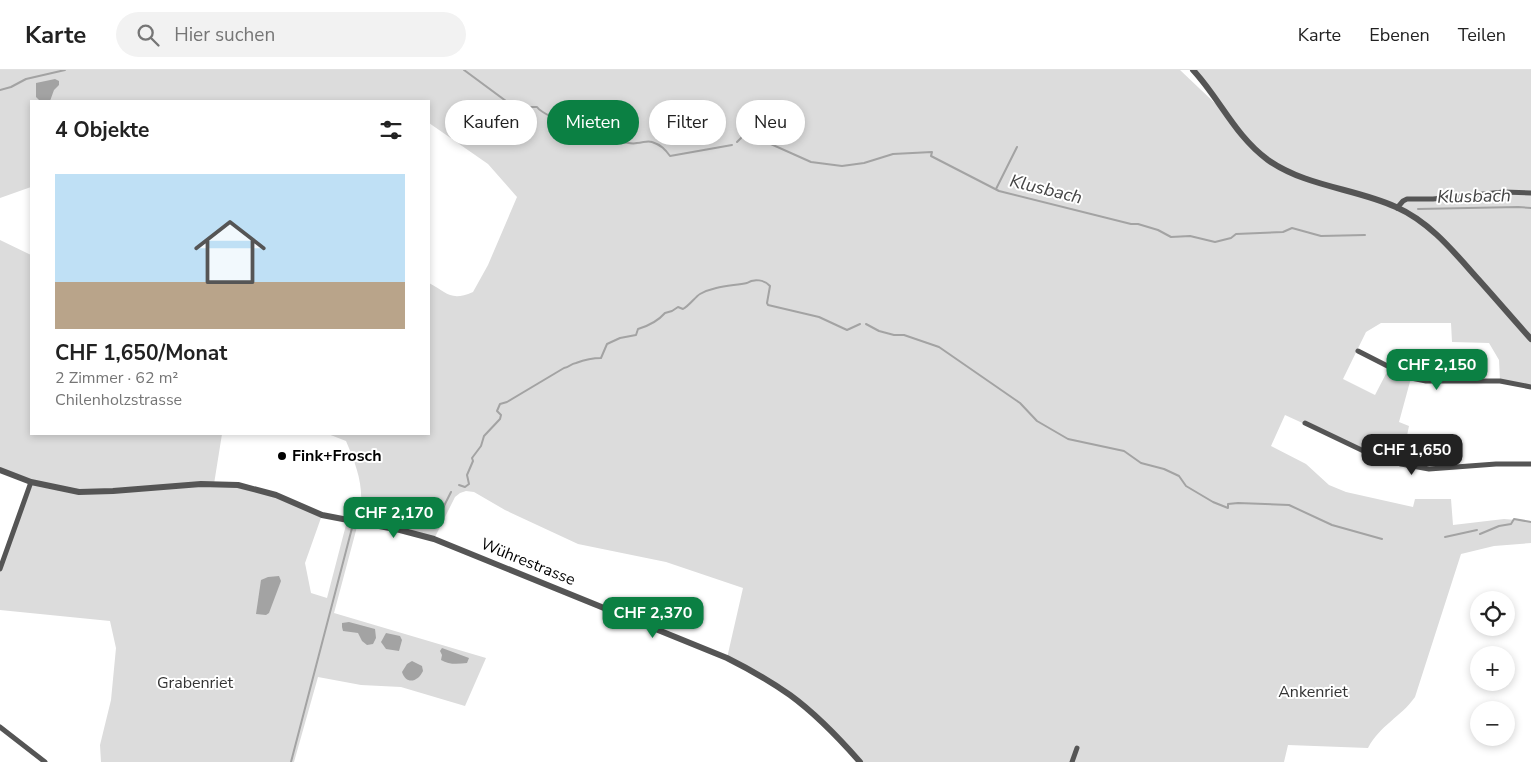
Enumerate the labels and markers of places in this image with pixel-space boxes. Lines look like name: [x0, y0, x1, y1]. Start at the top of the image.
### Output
pin: CHF 2,150: [1380, 348, 1494, 391]
pin: CHF 1,650: [1355, 434, 1469, 476]
place label: Fink+Frosch: [292, 445, 382, 467]
marker: Fink+Frosch: [276, 450, 288, 462]
pin: CHF 2,170: [337, 496, 451, 539]
pin: CHF 2,370: [596, 596, 710, 639]

